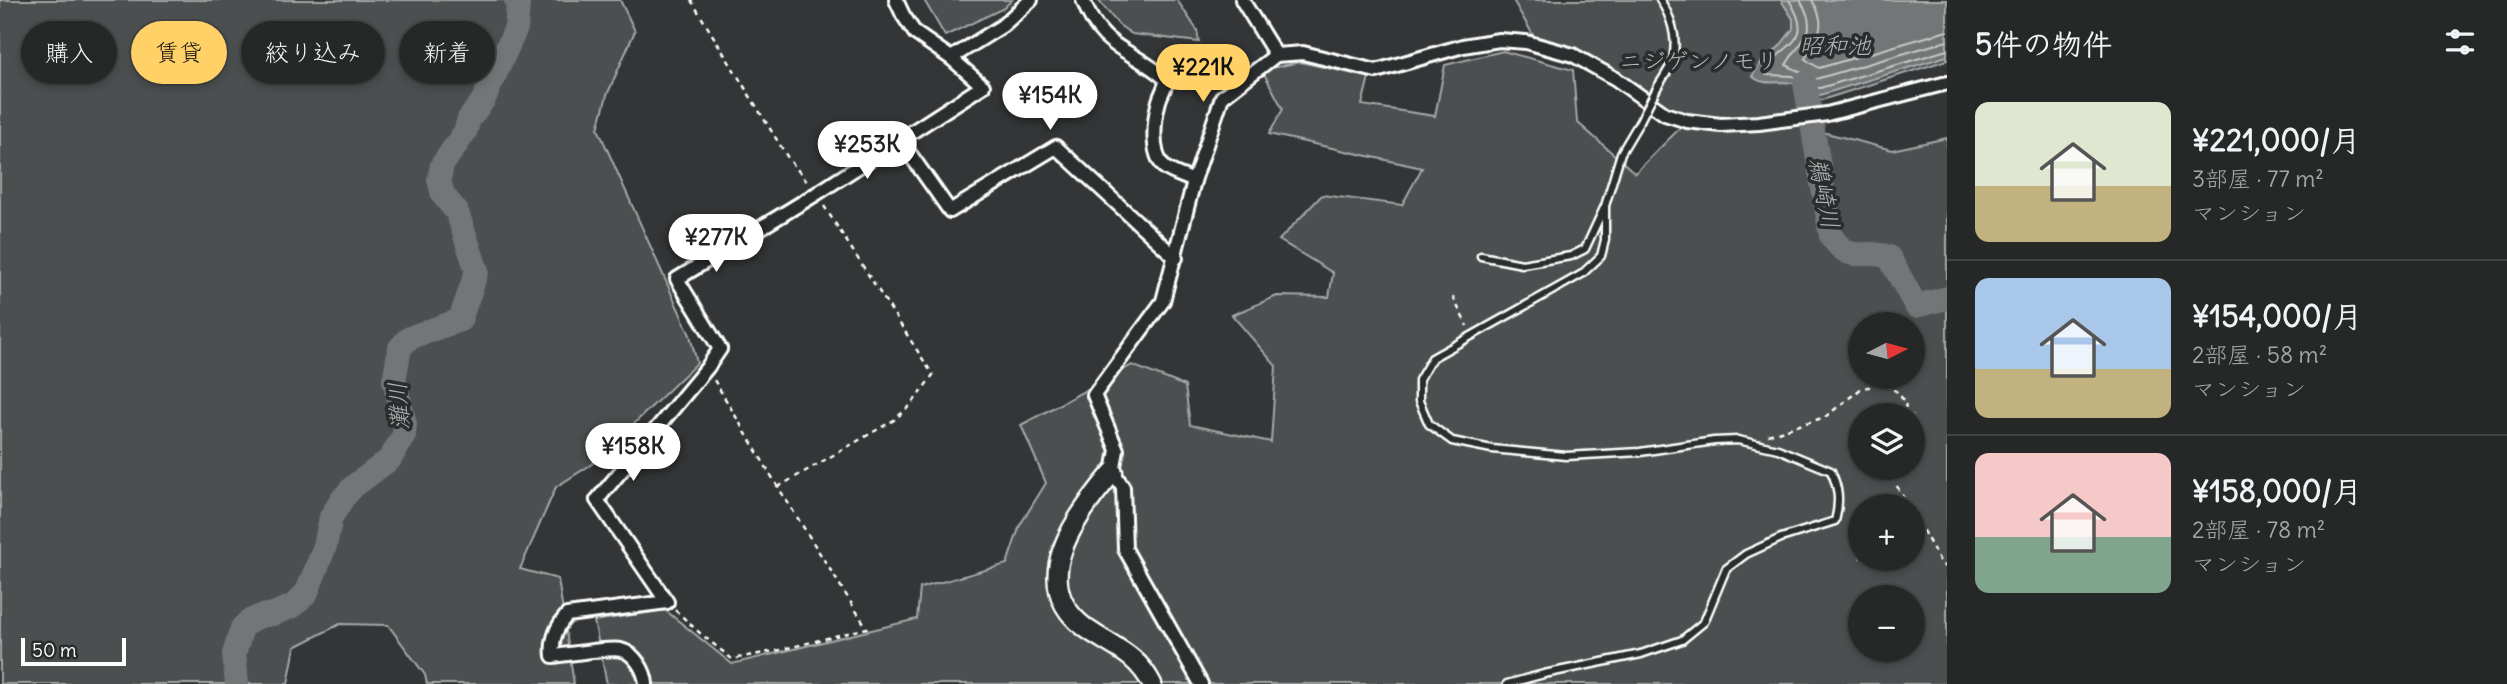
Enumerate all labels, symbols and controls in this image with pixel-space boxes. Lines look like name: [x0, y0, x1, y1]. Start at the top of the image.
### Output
chip: 購入: [21, 21, 117, 84]
chip: 賃貸: [131, 21, 227, 84]
chip: 絞り込み: [241, 21, 385, 84]
chip: 新着: [399, 21, 495, 84]
icon: filters: [2441, 23, 2479, 61]
text: 5件の物件: [1975, 25, 2112, 63]
water label: 昭和池: [1799, 30, 1872, 60]
pin: ¥221K: [1154, 44, 1252, 104]
park label: ニジゲンノモリ: [1619, 46, 1779, 75]
text: ¥221K: [1172, 52, 1234, 81]
pin: ¥154K: [1001, 72, 1099, 132]
text: ¥154K: [1018, 80, 1082, 109]
text: ¥221,000/月: [2192, 121, 2360, 159]
pin: ¥253K: [818, 122, 916, 181]
text: ¥253K: [834, 129, 900, 158]
icon: home: [2031, 130, 2115, 214]
water label: 鵜崎川: [1803, 155, 1847, 231]
text: 3部屋 · 77 m²: [2192, 164, 2324, 193]
text: マンション: [2192, 198, 2306, 227]
pin: ¥277K: [667, 215, 765, 274]
text: ¥277K: [685, 222, 747, 251]
text: ¥154,000/月: [2192, 297, 2362, 335]
icon: home: [2031, 306, 2115, 390]
north arrow: [1848, 312, 1925, 388]
map controls: [1848, 312, 1925, 662]
text: 2部屋 · 58 m²: [2192, 340, 2327, 369]
text: マンション: [2192, 374, 2306, 403]
water label: 灘川: [381, 381, 415, 431]
button: layers: [1848, 403, 1925, 480]
pin: ¥158K: [584, 424, 682, 483]
text: ¥158K: [601, 431, 665, 460]
text: ¥158,000/月: [2192, 472, 2362, 510]
icon: home: [2031, 481, 2115, 565]
button: +: [1848, 494, 1925, 571]
text: 2部屋 · 78 m²: [2192, 515, 2325, 544]
text: マンション: [2192, 549, 2306, 578]
button: −: [1848, 585, 1925, 662]
scale bar: [21, 635, 126, 667]
text: 50 m: [32, 638, 77, 662]

